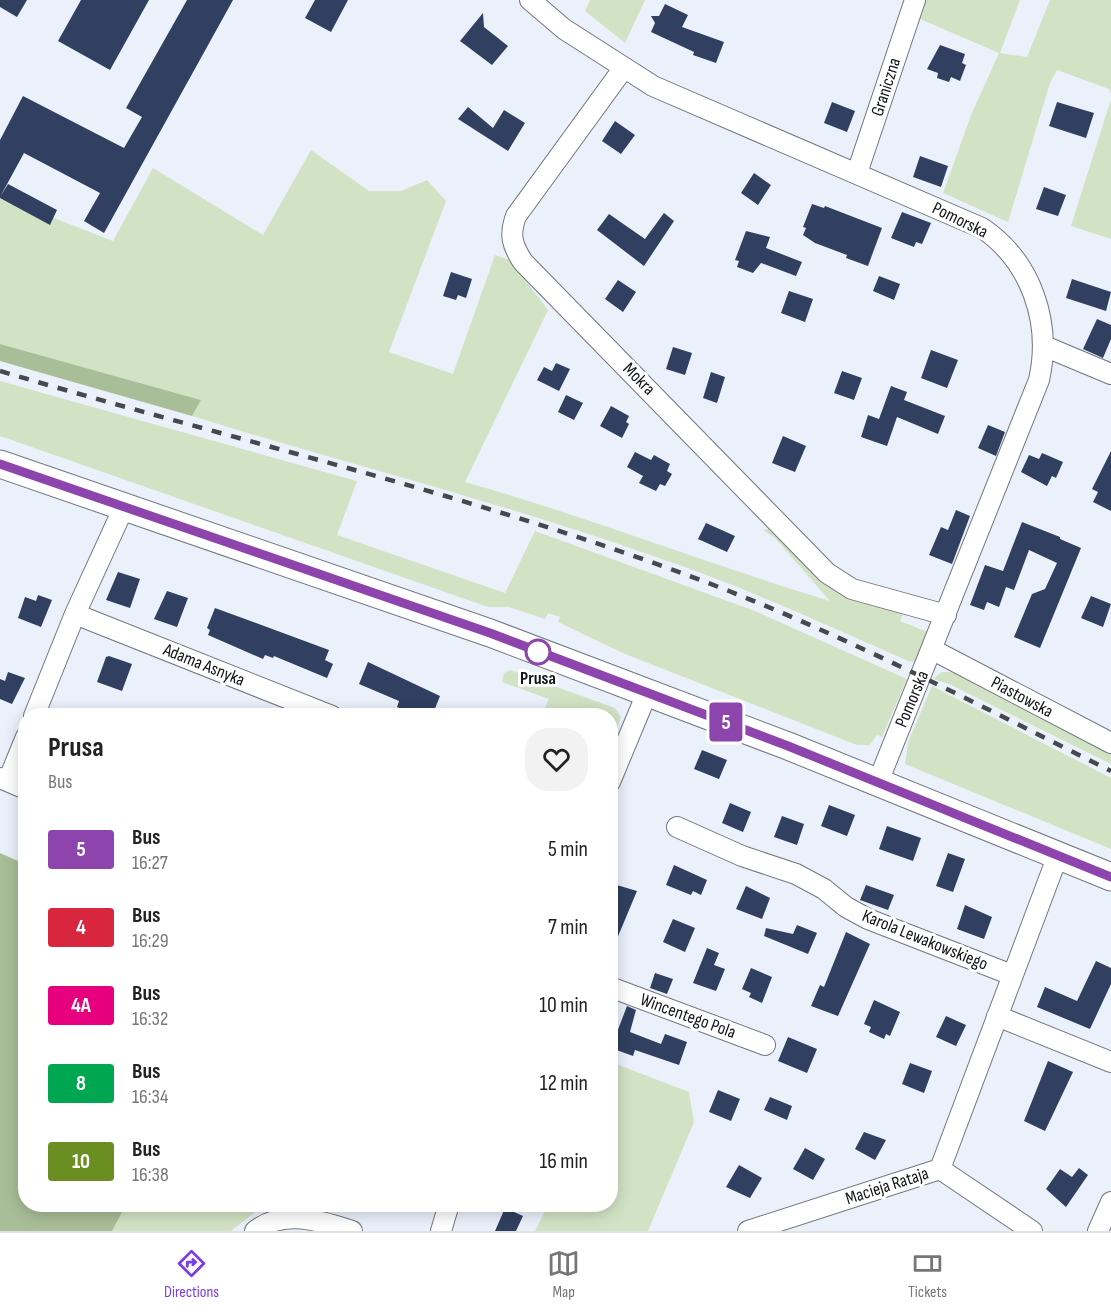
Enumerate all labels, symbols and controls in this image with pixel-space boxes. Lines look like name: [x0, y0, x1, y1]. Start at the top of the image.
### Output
street label: Graniczna: [867, 55, 905, 119]
street label: Pomorska: [929, 198, 991, 242]
street label: Mokra: [619, 359, 659, 399]
street label: Adama Asnyka: [159, 639, 248, 691]
marker: Prusa: [525, 639, 551, 665]
place label: Prusa: [520, 668, 556, 689]
street label: Pomorska: [891, 668, 933, 730]
street label: Piastowska: [987, 672, 1057, 722]
line badge: 5: [706, 702, 746, 742]
text: 5: [721, 710, 731, 735]
button: heart: [525, 728, 588, 791]
text: Prusa: [48, 731, 104, 764]
text: Bus: [48, 770, 72, 794]
text: Bus: [132, 824, 161, 851]
text: 5 min: [548, 836, 588, 863]
text: 5: [76, 837, 86, 862]
text: 16:27: [132, 851, 168, 875]
text: Bus: [132, 902, 161, 929]
street label: Karola Lewakowskiego: [859, 905, 991, 975]
text: 7 min: [548, 914, 588, 941]
text: 4: [76, 915, 86, 940]
text: 16:29: [132, 929, 169, 953]
text: Bus: [132, 980, 161, 1007]
street label: Wincentego Pola: [637, 989, 739, 1043]
text: 10 min: [539, 992, 588, 1019]
text: 4A: [71, 993, 91, 1018]
text: 16:32: [132, 1007, 168, 1031]
text: Bus: [132, 1058, 161, 1085]
text: 12 min: [540, 1070, 588, 1097]
text: 8: [76, 1071, 86, 1096]
text: 16:34: [132, 1085, 168, 1109]
text: Bus: [132, 1136, 161, 1163]
text: 16 min: [540, 1148, 588, 1175]
text: 10: [72, 1149, 90, 1174]
text: 16:38: [132, 1163, 169, 1187]
street label: Macieja Rataja: [843, 1163, 931, 1209]
tab: Directions: [164, 1247, 219, 1302]
tab: Map: [547, 1247, 580, 1302]
tab: Tickets: [908, 1247, 947, 1302]

